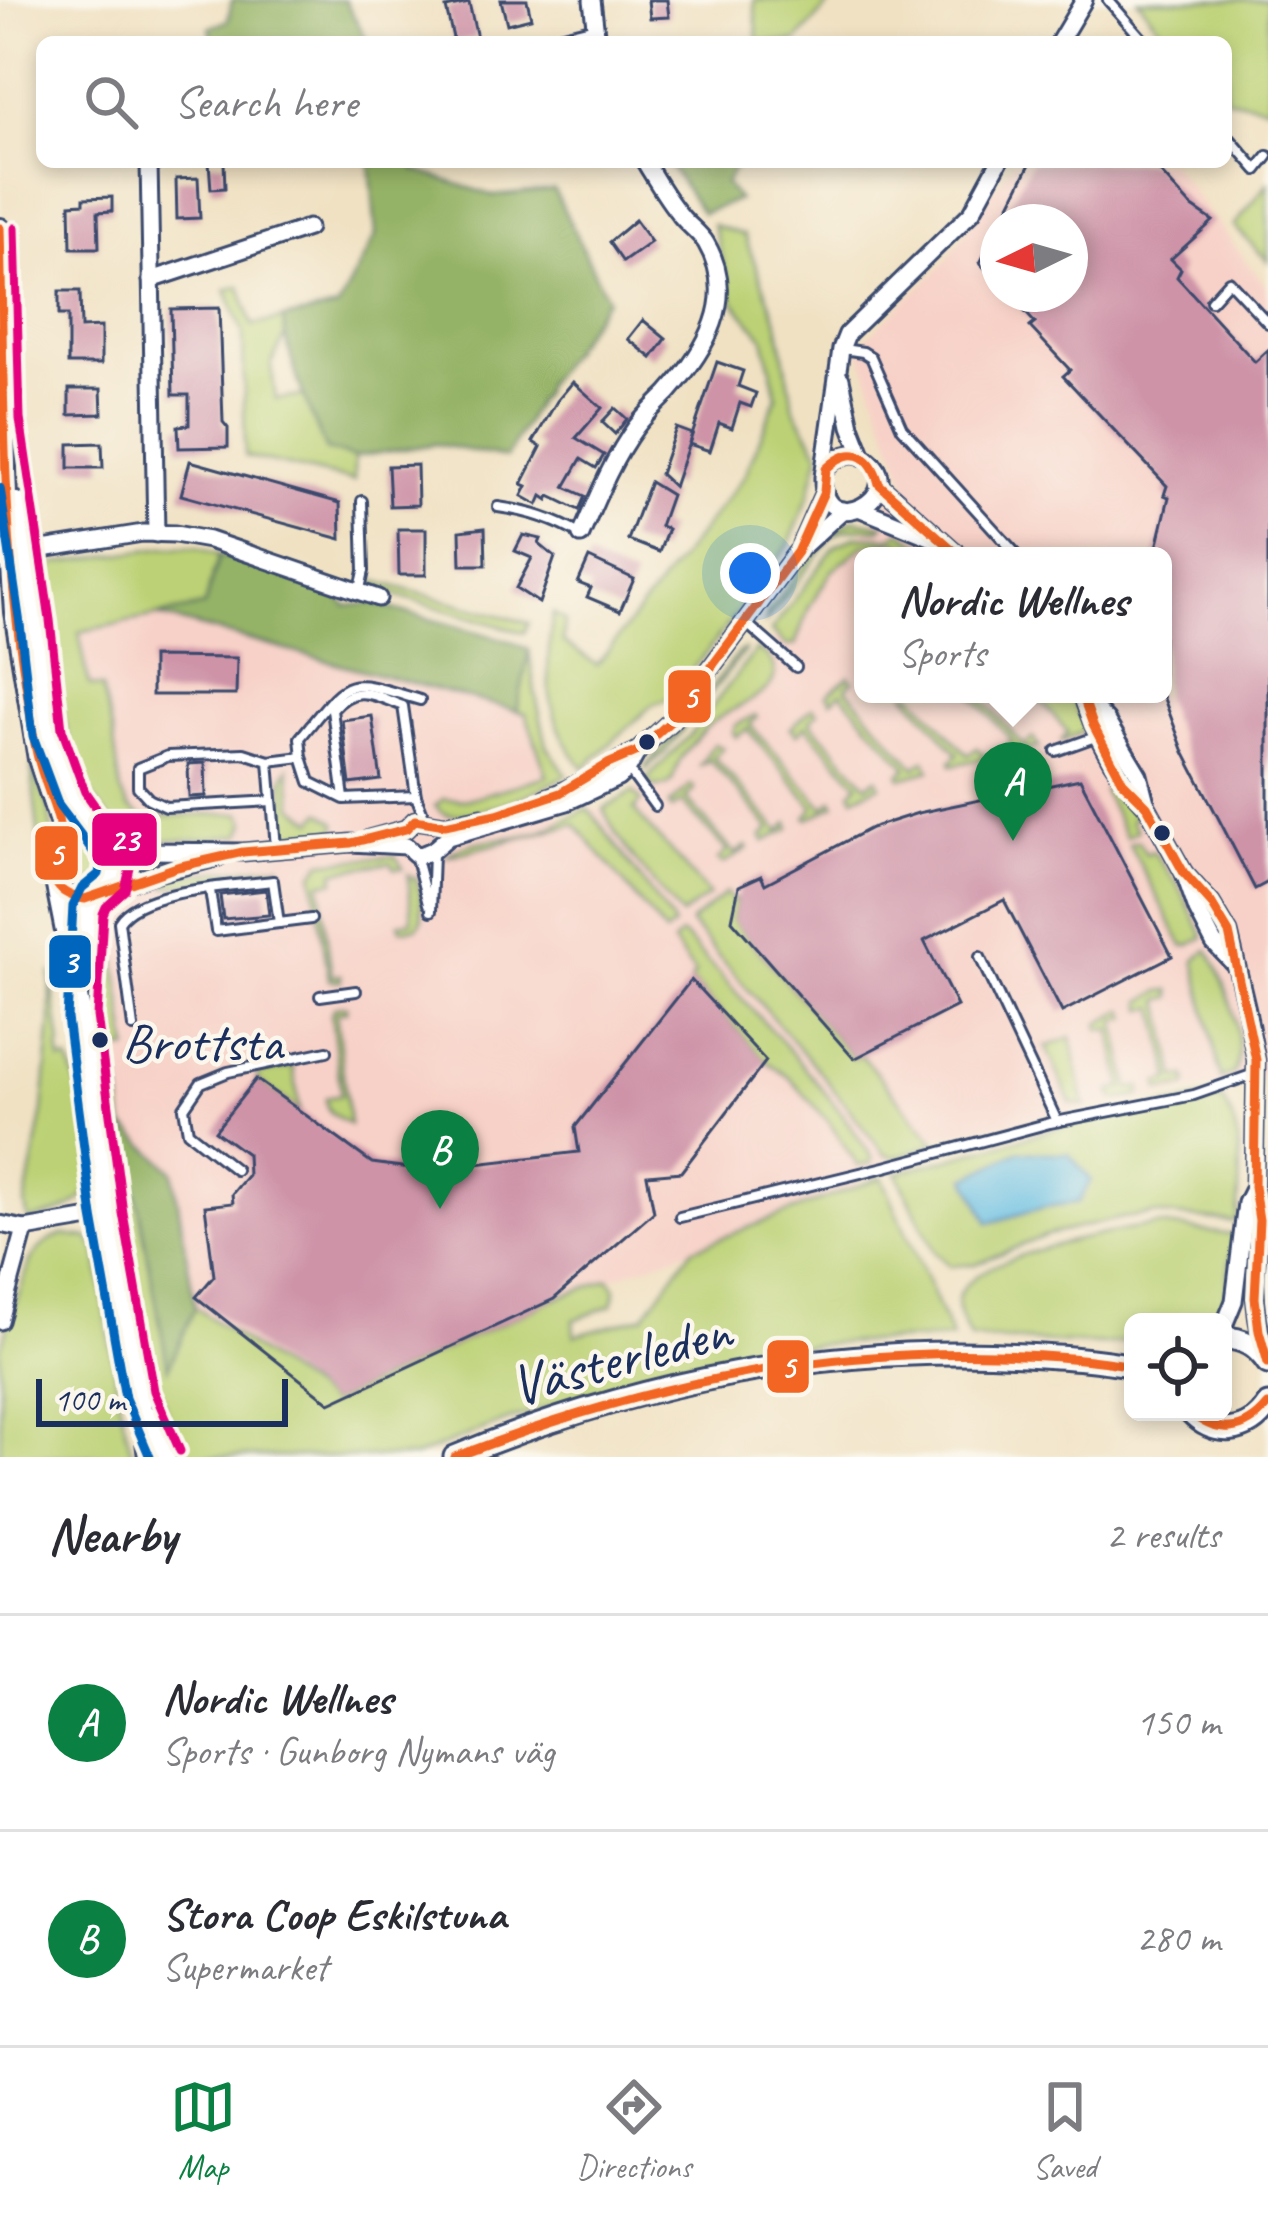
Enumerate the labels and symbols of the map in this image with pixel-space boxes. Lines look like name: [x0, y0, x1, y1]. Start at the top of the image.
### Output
north arrow: [980, 204, 1088, 312]
your location: [720, 543, 780, 603]
line badge: 5: [666, 668, 713, 725]
text: 5: [683, 676, 700, 718]
unlabelled marker: [636, 731, 658, 753]
pin: A: [974, 742, 1052, 841]
line badge: 23: [90, 811, 159, 868]
text: 23: [109, 819, 142, 861]
unlabelled marker: [1151, 822, 1173, 844]
line badge: 5: [33, 824, 80, 882]
text: 5: [49, 833, 66, 875]
line badge: 3: [47, 933, 93, 990]
text: 3: [63, 941, 81, 983]
place label: Brottsta: [122, 1008, 286, 1076]
marker: Brottsta: [89, 1029, 111, 1051]
pin: B: [401, 1110, 479, 1209]
street label: Västerleden: [502, 1293, 741, 1422]
line badge: 5: [765, 1338, 811, 1395]
text: 5: [781, 1346, 798, 1388]
scale bar: [36, 1373, 288, 1426]

